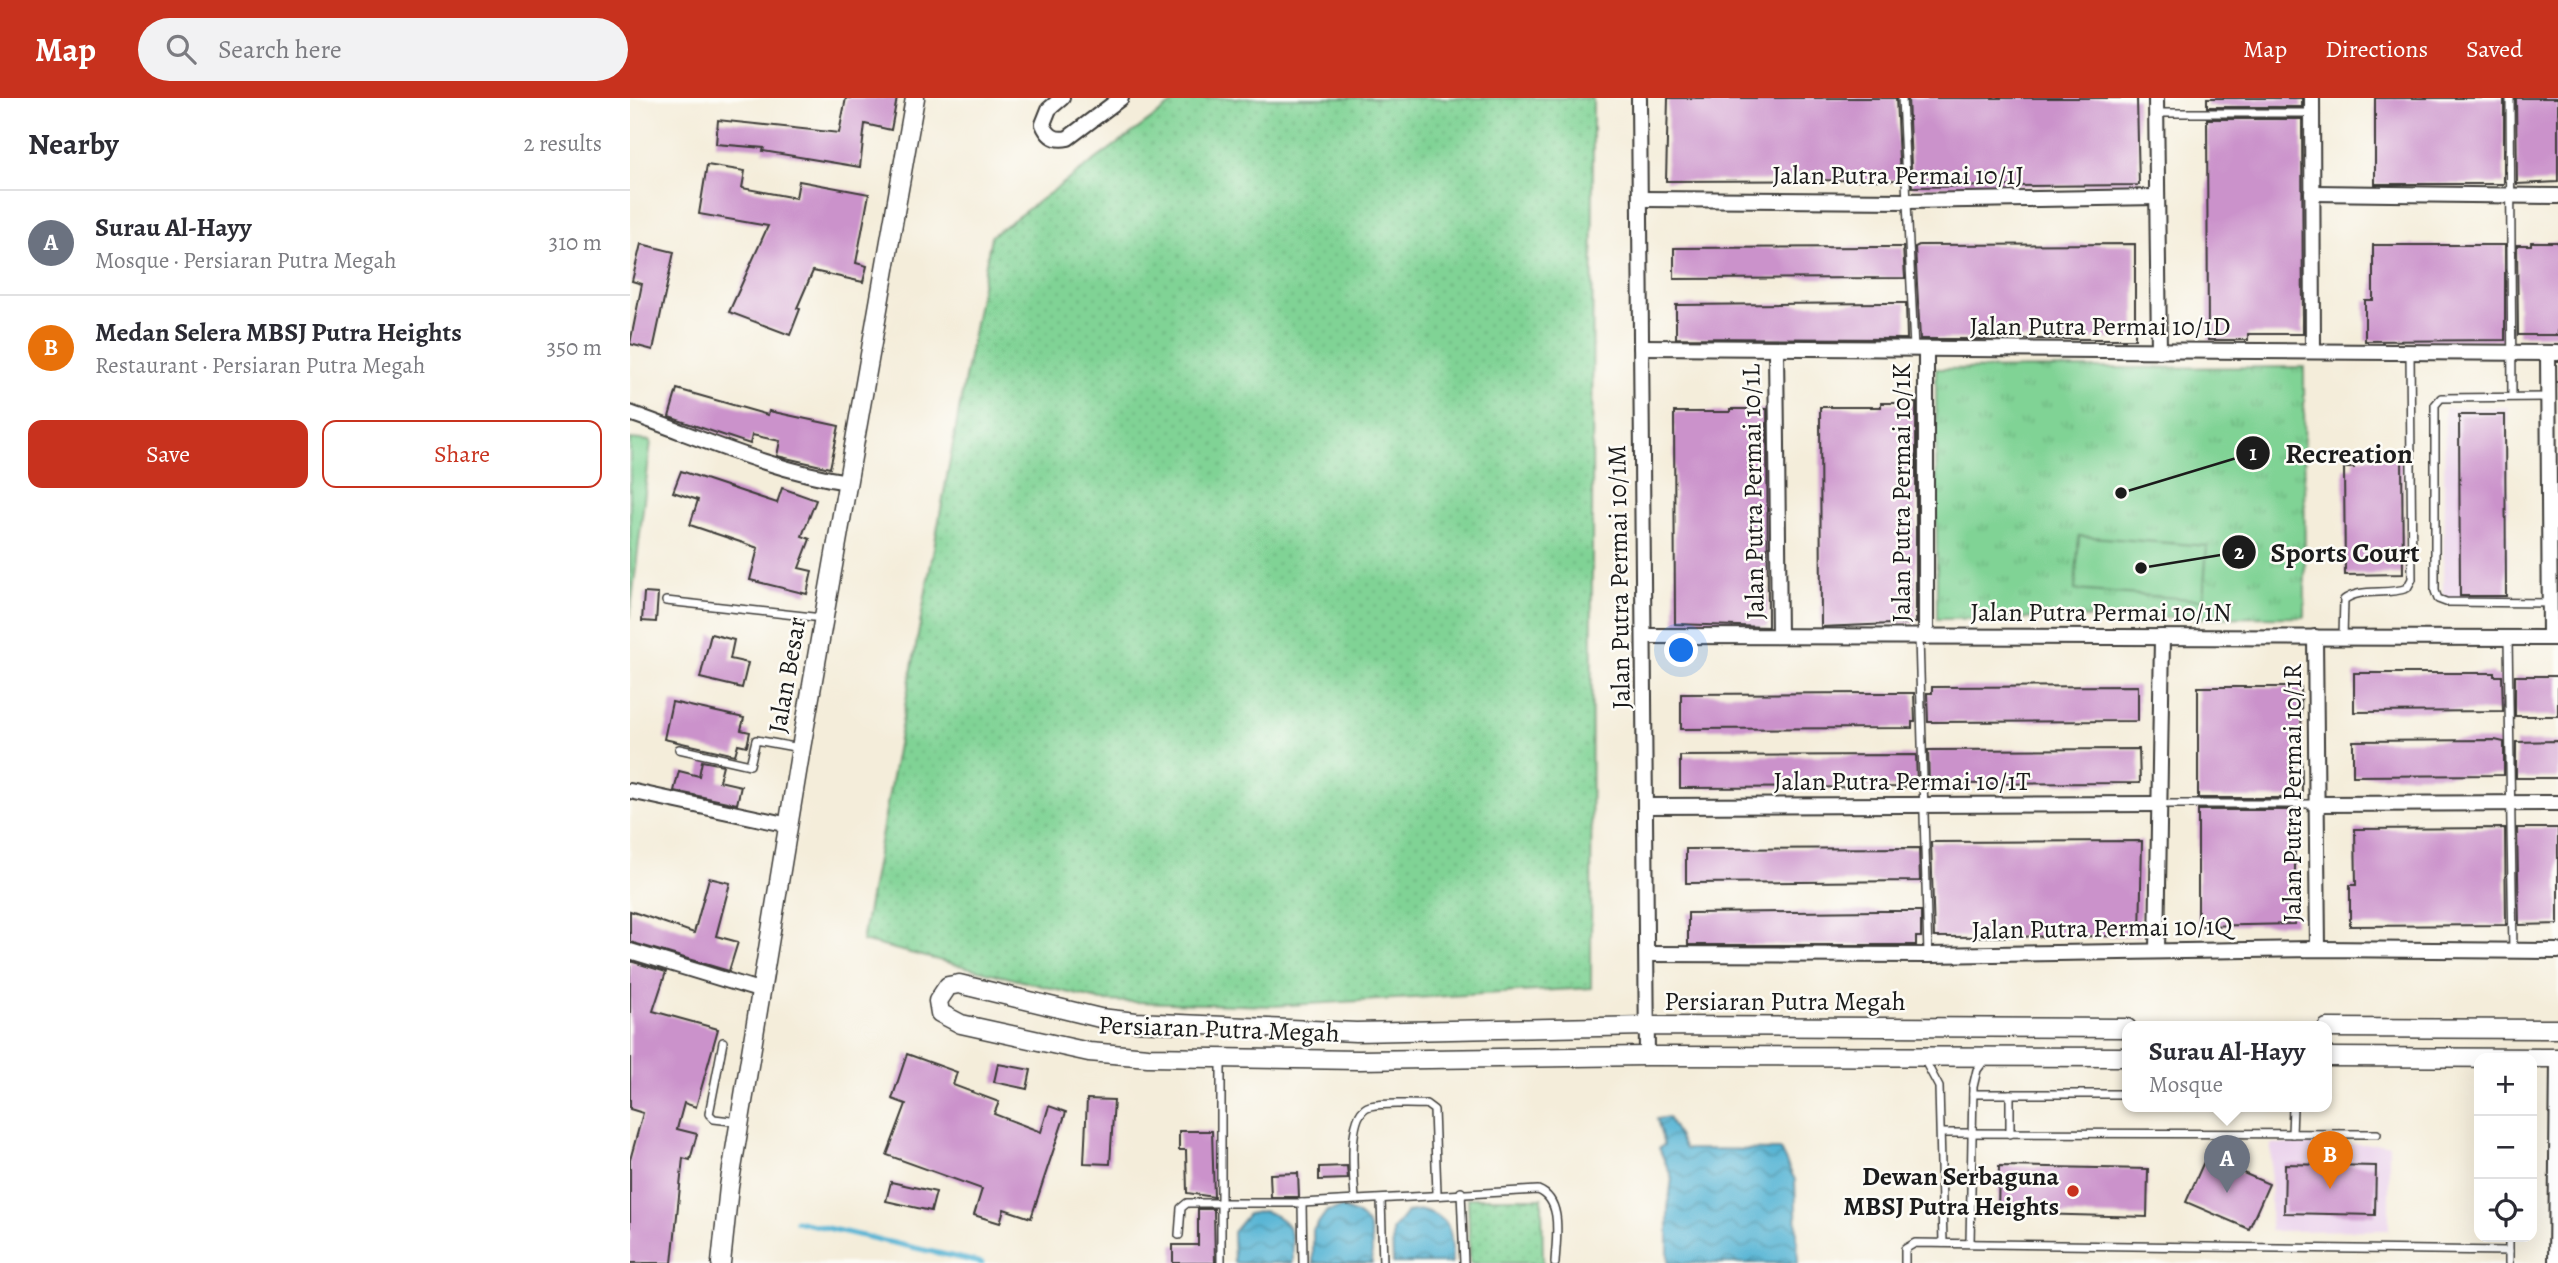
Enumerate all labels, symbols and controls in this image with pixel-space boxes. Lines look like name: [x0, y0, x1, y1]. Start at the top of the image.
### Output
search box: [138, 18, 628, 81]
text: Map: [35, 27, 96, 72]
icon: search: [162, 30, 200, 68]
text: Search here: [218, 32, 342, 67]
text: Map: [2243, 33, 2287, 65]
text: Directions: [2325, 33, 2428, 65]
text: Saved: [2466, 33, 2523, 65]
text: Nearby: [28, 124, 119, 164]
text: 2 results: [524, 128, 602, 159]
street label: Jalan Putra Permai 10/1J: [1772, 158, 2024, 193]
text: Surau Al-Hayy: [95, 210, 252, 245]
text: A: [44, 227, 58, 258]
text: 310 m: [549, 227, 602, 258]
text: Mosque · Persiaran Putra Megah: [95, 245, 397, 276]
street label: Jalan Putra Permai 10/1D: [1969, 309, 2231, 344]
text: Medan Selera MBSJ Putra Heights: [95, 315, 462, 350]
text: B: [44, 332, 58, 363]
text: 350 m: [547, 332, 602, 363]
text: Restaurant · Persiaran Putra Megah: [95, 350, 425, 381]
street label: Jalan Putra Permai 10/1L: [1733, 363, 1773, 620]
street label: Jalan Putra Permai 10/1K: [1884, 363, 1919, 623]
button: Save: [28, 420, 308, 488]
button: Share: [322, 420, 602, 488]
callout: Recreation: [2236, 428, 2426, 477]
text: Recreation: [2285, 435, 2413, 473]
text: 1: [2249, 439, 2257, 467]
street label: Jalan Putra Permai 10/1M: [1599, 444, 1639, 710]
callout: Sports Court: [2222, 527, 2434, 576]
text: Sports Court: [2270, 534, 2420, 572]
text: 2: [2234, 538, 2244, 566]
street label: Jalan Putra Permai 10/1N: [1970, 595, 2232, 630]
street label: Jalan Besar: [760, 614, 814, 736]
your location: [1664, 633, 1698, 667]
street label: Jalan Putra Permai 10/1R: [2275, 664, 2310, 922]
street label: Jalan Putra Permai 10/1T: [1773, 764, 2031, 799]
street label: Jalan Putra Permai 10/1Q: [1971, 908, 2236, 948]
street label: Persiaran Putra Megah: [1664, 984, 1906, 1019]
street label: Persiaran Putra Megah: [1098, 1007, 1340, 1051]
popup: [2122, 1021, 2332, 1112]
text: Surau Al-Hayy: [2149, 1034, 2305, 1069]
map controls: [2474, 1053, 2537, 1242]
button: +: [2474, 1053, 2537, 1116]
text: Mosque: [2149, 1069, 2223, 1100]
button: −: [2474, 1116, 2537, 1179]
pin: B: [2307, 1131, 2353, 1189]
pin: A: [2204, 1135, 2250, 1193]
place label: Dewan Serbaguna MBSJ Putra Heights: [1843, 1159, 2059, 1224]
button: locate: [2474, 1179, 2537, 1242]
marker: Dewan Serbaguna MBSJ Putra Heights: [2065, 1183, 2081, 1199]

